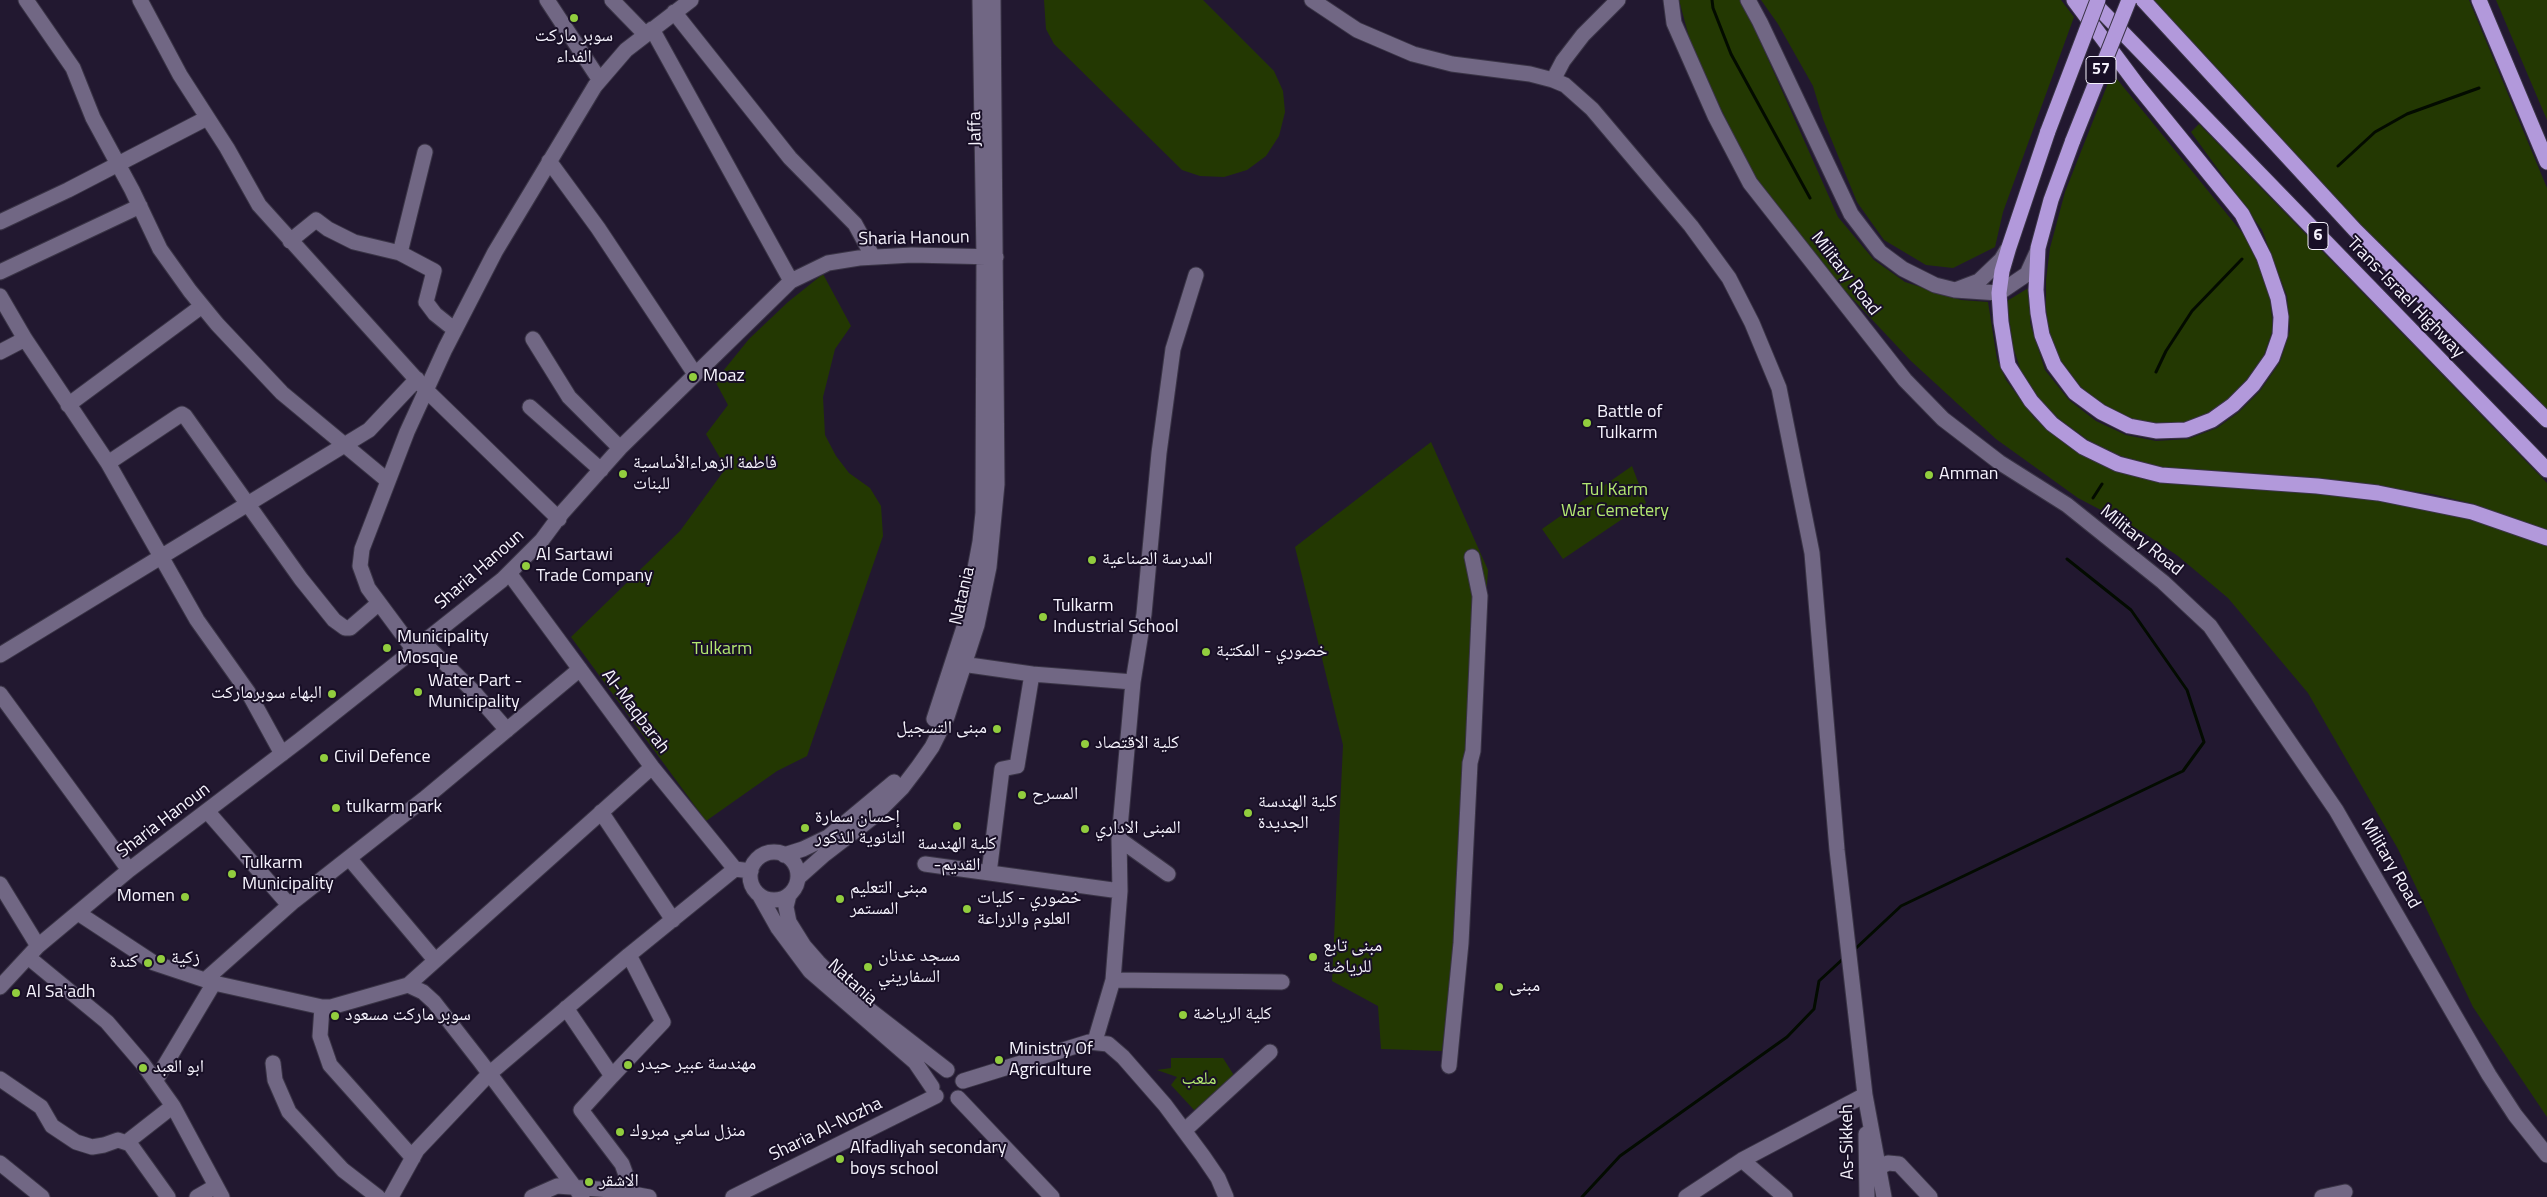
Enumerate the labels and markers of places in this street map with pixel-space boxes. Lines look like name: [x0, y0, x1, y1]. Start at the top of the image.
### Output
marker: سوبر ماركت الفداء: [568, 12, 580, 24]
place label: سوبر ماركت الفداء: [535, 26, 613, 68]
place label: Moaz: [703, 366, 745, 388]
marker: Moaz: [687, 371, 699, 383]
place label: Battle of Tulkarm: [1597, 402, 1662, 444]
marker: Battle of Tulkarm: [1581, 417, 1593, 429]
place label: فاطمة الزهراءالأساسية للبنات: [633, 453, 777, 496]
place label: Amman: [1939, 464, 1999, 486]
marker: فاطمة الزهراءالأساسية للبنات: [617, 468, 629, 480]
marker: Amman: [1923, 469, 1935, 481]
place label: Al Sartawi Trade Company: [536, 545, 653, 588]
place label: المدرسة الصناعية: [1102, 549, 1213, 571]
marker: المدرسة الصناعية: [1086, 554, 1098, 566]
marker: Al Sartawi Trade Company: [520, 560, 532, 572]
place label: Tulkarm Industrial School: [1053, 596, 1179, 638]
marker: Tulkarm Industrial School: [1037, 611, 1049, 623]
place label: Municipality Mosque: [397, 627, 489, 670]
place label: خصوري - المكتبة: [1216, 641, 1327, 663]
marker: Municipality Mosque: [381, 642, 393, 654]
marker: خصوري - المكتبة: [1200, 646, 1212, 658]
place label: Water Part - Municipality: [428, 671, 522, 714]
place label: البهاء سوبرماركت: [211, 683, 322, 705]
marker: Water Part - Municipality: [412, 686, 424, 698]
marker: البهاء سوبرماركت: [326, 688, 338, 700]
place label: مبنى التسجيل: [896, 718, 987, 740]
marker: مبنى التسجيل: [991, 723, 1003, 735]
place label: كلية الاقتصاد: [1095, 733, 1179, 755]
marker: كلية الاقتصاد: [1079, 738, 1091, 750]
place label: Civil Defence: [334, 747, 431, 769]
marker: Civil Defence: [318, 752, 330, 764]
place label: المسرح: [1032, 784, 1078, 806]
marker: المسرح: [1016, 789, 1028, 801]
place label: كلية الهندسة الجديدة: [1258, 792, 1337, 834]
place label: tulkarm park: [346, 797, 442, 819]
marker: tulkarm park: [330, 802, 342, 814]
place label: إحسان سمارة الثانوية للذكور: [815, 807, 905, 850]
marker: كلية الهندسة الجديدة: [1242, 807, 1254, 819]
place label: المبنى الاداري: [1095, 818, 1181, 840]
marker: كلية الهندسة -القديم: [951, 820, 963, 832]
marker: إحسان سمارة الثانوية للذكور: [799, 822, 811, 834]
marker: المبنى الاداري: [1079, 823, 1091, 835]
place label: كلية الهندسة -القديم: [917, 834, 997, 876]
place label: Tulkarm Municipality: [242, 853, 334, 896]
marker: Tulkarm Municipality: [226, 868, 238, 880]
place label: مبنى التعليم المستمر: [850, 878, 927, 921]
place label: Momen: [117, 886, 175, 908]
place label: خضوري - كليات العلوم والزراعة: [977, 888, 1082, 931]
marker: Momen: [179, 891, 191, 903]
marker: مبنى التعليم المستمر: [834, 893, 846, 905]
marker: خضوري - كليات العلوم والزراعة: [961, 903, 973, 915]
place label: مبنى تابع للرياضة: [1323, 936, 1382, 979]
place label: مسجد عدنان السفاريني: [878, 946, 960, 989]
place label: زكية: [171, 948, 200, 970]
marker: مبنى تابع للرياضة: [1307, 951, 1319, 963]
place label: كندة: [109, 952, 138, 974]
marker: زكية: [155, 953, 167, 965]
marker: كندة: [142, 957, 154, 969]
marker: مسجد عدنان السفاريني: [862, 961, 874, 973]
place label: مبنى: [1509, 976, 1540, 998]
marker: مبنى: [1493, 981, 1505, 993]
place label: Al Sa'adh: [26, 982, 95, 1004]
marker: Al Sa'adh: [10, 987, 22, 999]
place label: كلية الرياضة: [1193, 1004, 1272, 1026]
place label: سوبر ماركت مسعود: [345, 1005, 471, 1027]
marker: كلية الرياضة: [1177, 1009, 1189, 1021]
marker: سوبر ماركت مسعود: [329, 1010, 341, 1022]
place label: Ministry Of Agriculture: [1009, 1039, 1093, 1082]
place label: مهندسة عبير حيدر: [638, 1054, 756, 1076]
marker: Ministry Of Agriculture: [993, 1054, 1005, 1066]
place label: ابو العبد: [153, 1057, 204, 1079]
marker: مهندسة عبير حيدر: [622, 1059, 634, 1071]
marker: ابو العبد: [137, 1062, 149, 1074]
place label: منزل سامي مبروك: [630, 1121, 746, 1143]
marker: منزل سامي مبروك: [614, 1126, 626, 1138]
place label: Alfadliyah secondary boys school: [850, 1138, 1006, 1180]
marker: Alfadliyah secondary boys school: [834, 1153, 846, 1165]
place label: الاشقر: [599, 1171, 639, 1193]
marker: الاشقر: [583, 1176, 595, 1188]

